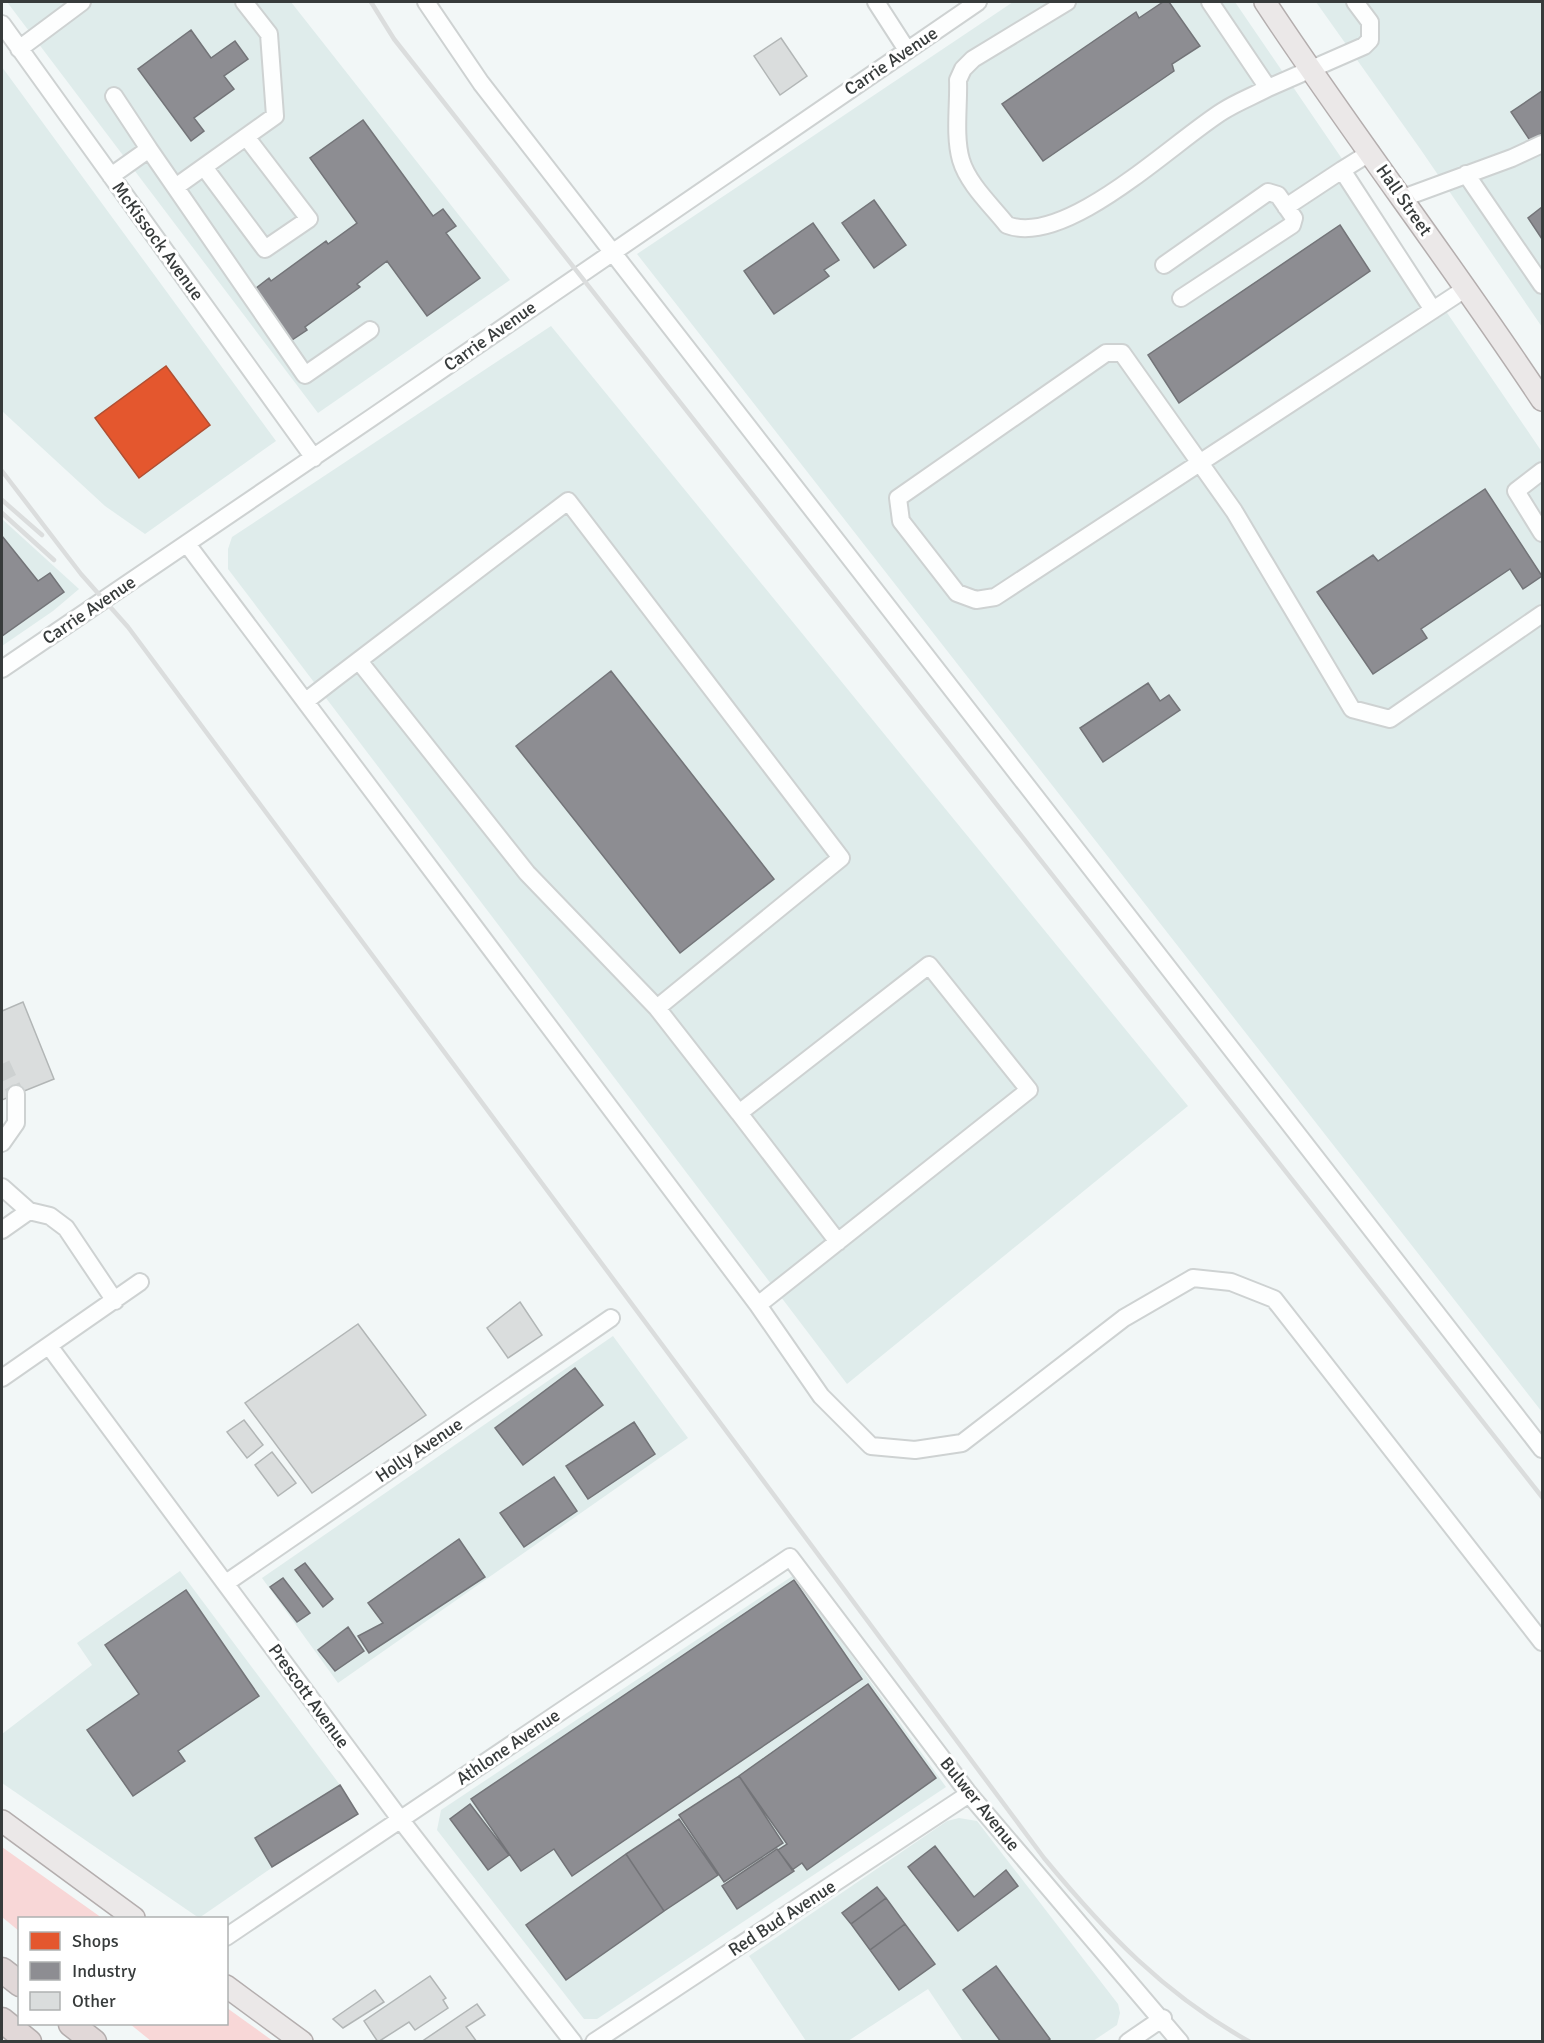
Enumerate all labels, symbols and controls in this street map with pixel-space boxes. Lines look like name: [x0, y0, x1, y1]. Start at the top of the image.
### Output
street label: Carrie Avenue: [840, 22, 942, 100]
street label: Hall Street: [1371, 160, 1437, 240]
street label: McKissock Avenue: [108, 177, 208, 305]
street label: Carrie Avenue: [440, 296, 540, 376]
street label: Carrie Avenue: [38, 571, 140, 649]
street label: Holly Avenue: [371, 1413, 467, 1487]
street label: Prescott Avenue: [264, 1640, 354, 1752]
street label: Athlone Avenue: [452, 1704, 564, 1790]
street label: Bulwer Avenue: [935, 1753, 1025, 1855]
street label: Red Bud Avenue: [724, 1875, 840, 1961]
legend: [18, 1917, 228, 2025]
text: Shops: [72, 1930, 119, 1952]
text: Industry: [72, 1960, 137, 1982]
text: Other: [72, 1990, 116, 2012]

